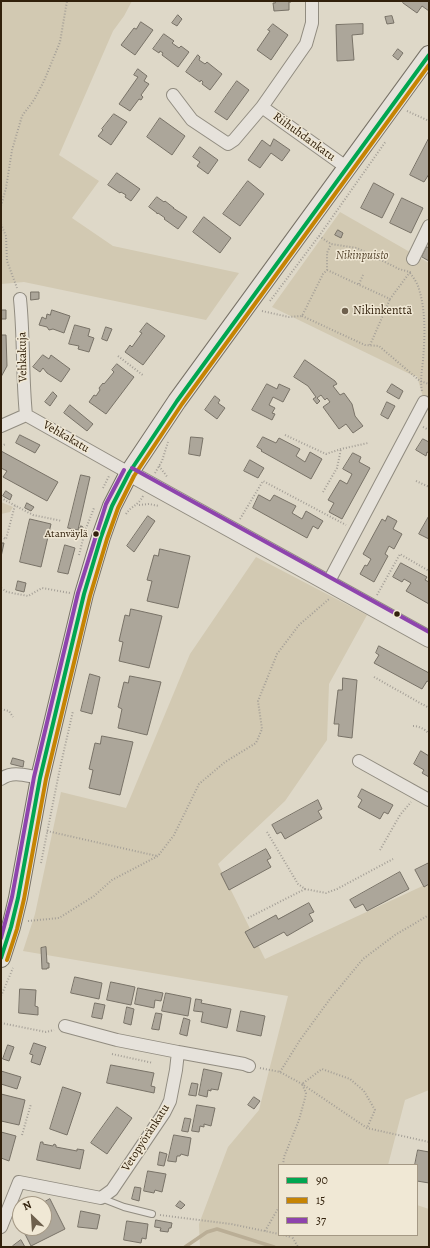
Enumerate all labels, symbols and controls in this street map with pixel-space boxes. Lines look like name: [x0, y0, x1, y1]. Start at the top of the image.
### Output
street label: Riihuhdankatu: [270, 110, 338, 164]
park label: Nikinpuisto: [336, 249, 388, 263]
place label: Nikinkenttä: [353, 304, 412, 318]
marker: Nikinkenttä: [340, 306, 350, 316]
street label: Vehkakuja: [15, 332, 31, 382]
street label: Vehkakatu: [40, 418, 92, 456]
place label: Atanväylä: [45, 527, 88, 541]
marker: Atanväylä: [91, 529, 101, 539]
unlabelled marker: [392, 609, 402, 619]
street label: Vetopyöränkatu: [119, 1102, 173, 1174]
legend: [278, 1164, 418, 1236]
text: 90: [316, 1172, 328, 1188]
text: 15: [316, 1192, 325, 1208]
north arrow: [12, 1196, 52, 1236]
text: N: [20, 1197, 34, 1214]
text: 37: [316, 1212, 326, 1228]

